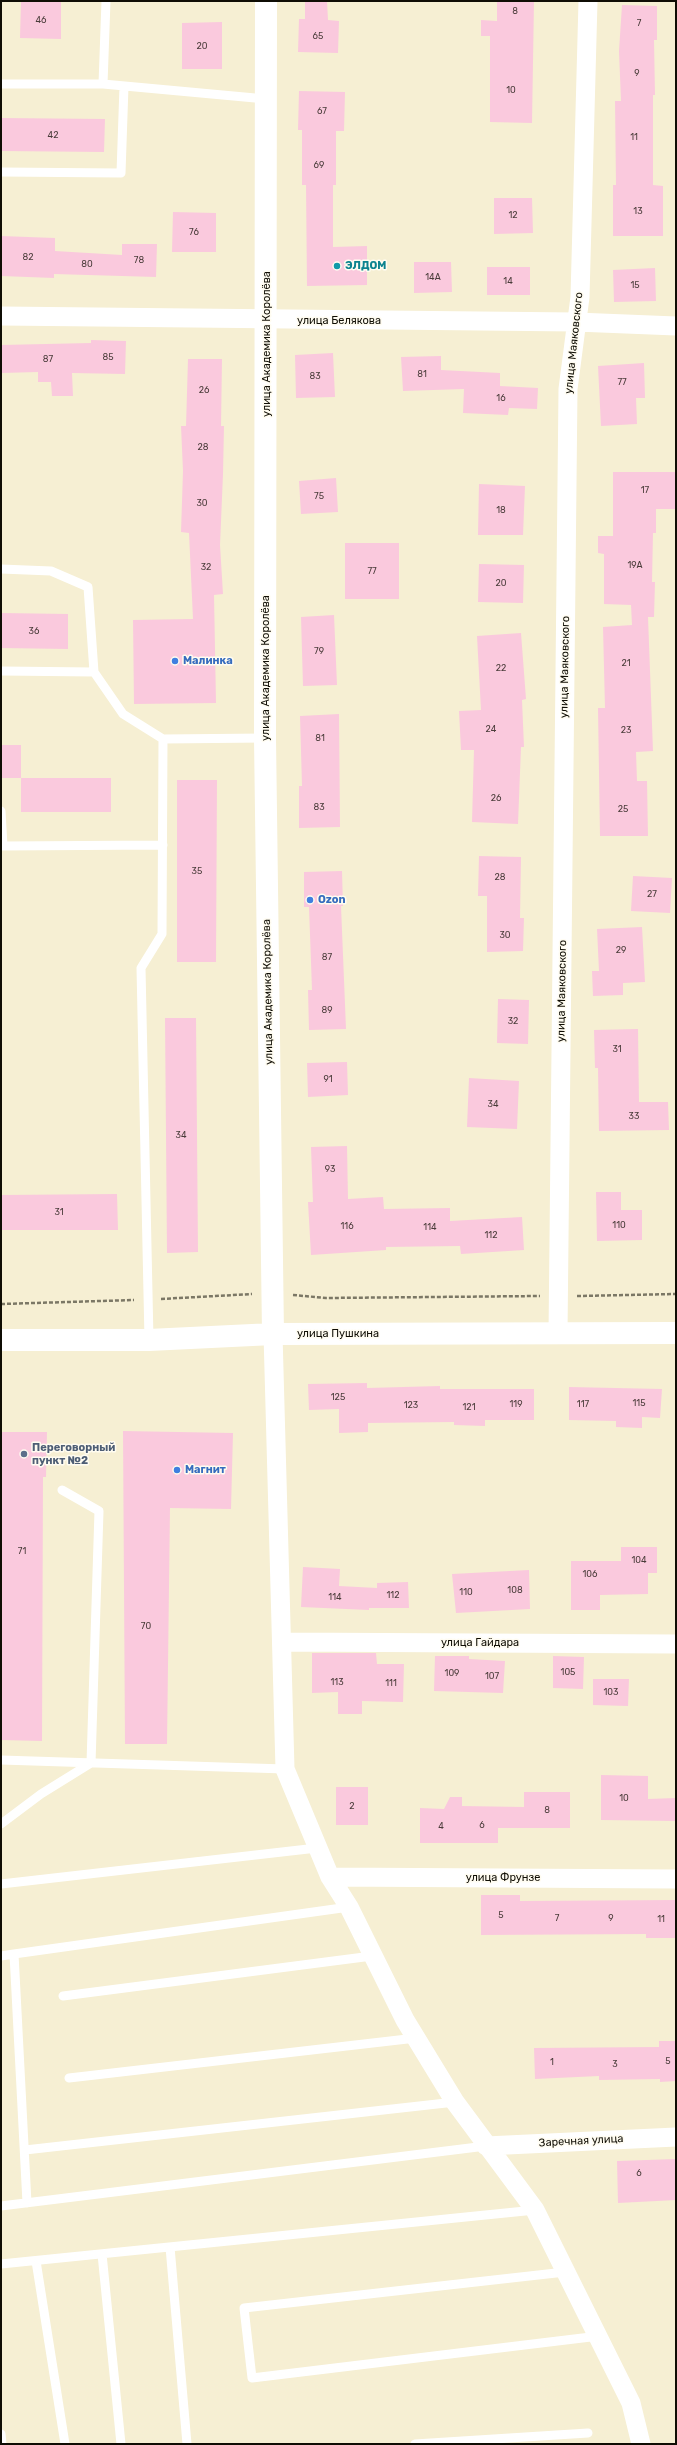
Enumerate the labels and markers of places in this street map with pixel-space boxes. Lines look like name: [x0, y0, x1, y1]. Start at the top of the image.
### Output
place label: ЭЛДОМ: [345, 259, 386, 273]
marker: ЭЛДОМ: [332, 261, 342, 271]
place label: Малинка: [183, 654, 233, 668]
marker: Малинка: [170, 656, 180, 666]
place label: Ozon: [318, 893, 346, 907]
marker: Ozon: [305, 895, 315, 905]
place label: Переговорный пункт №2: [32, 1441, 115, 1467]
marker: Переговорный пункт №2: [19, 1449, 29, 1459]
place label: Магнит: [185, 1463, 226, 1477]
marker: Магнит: [172, 1465, 182, 1475]

